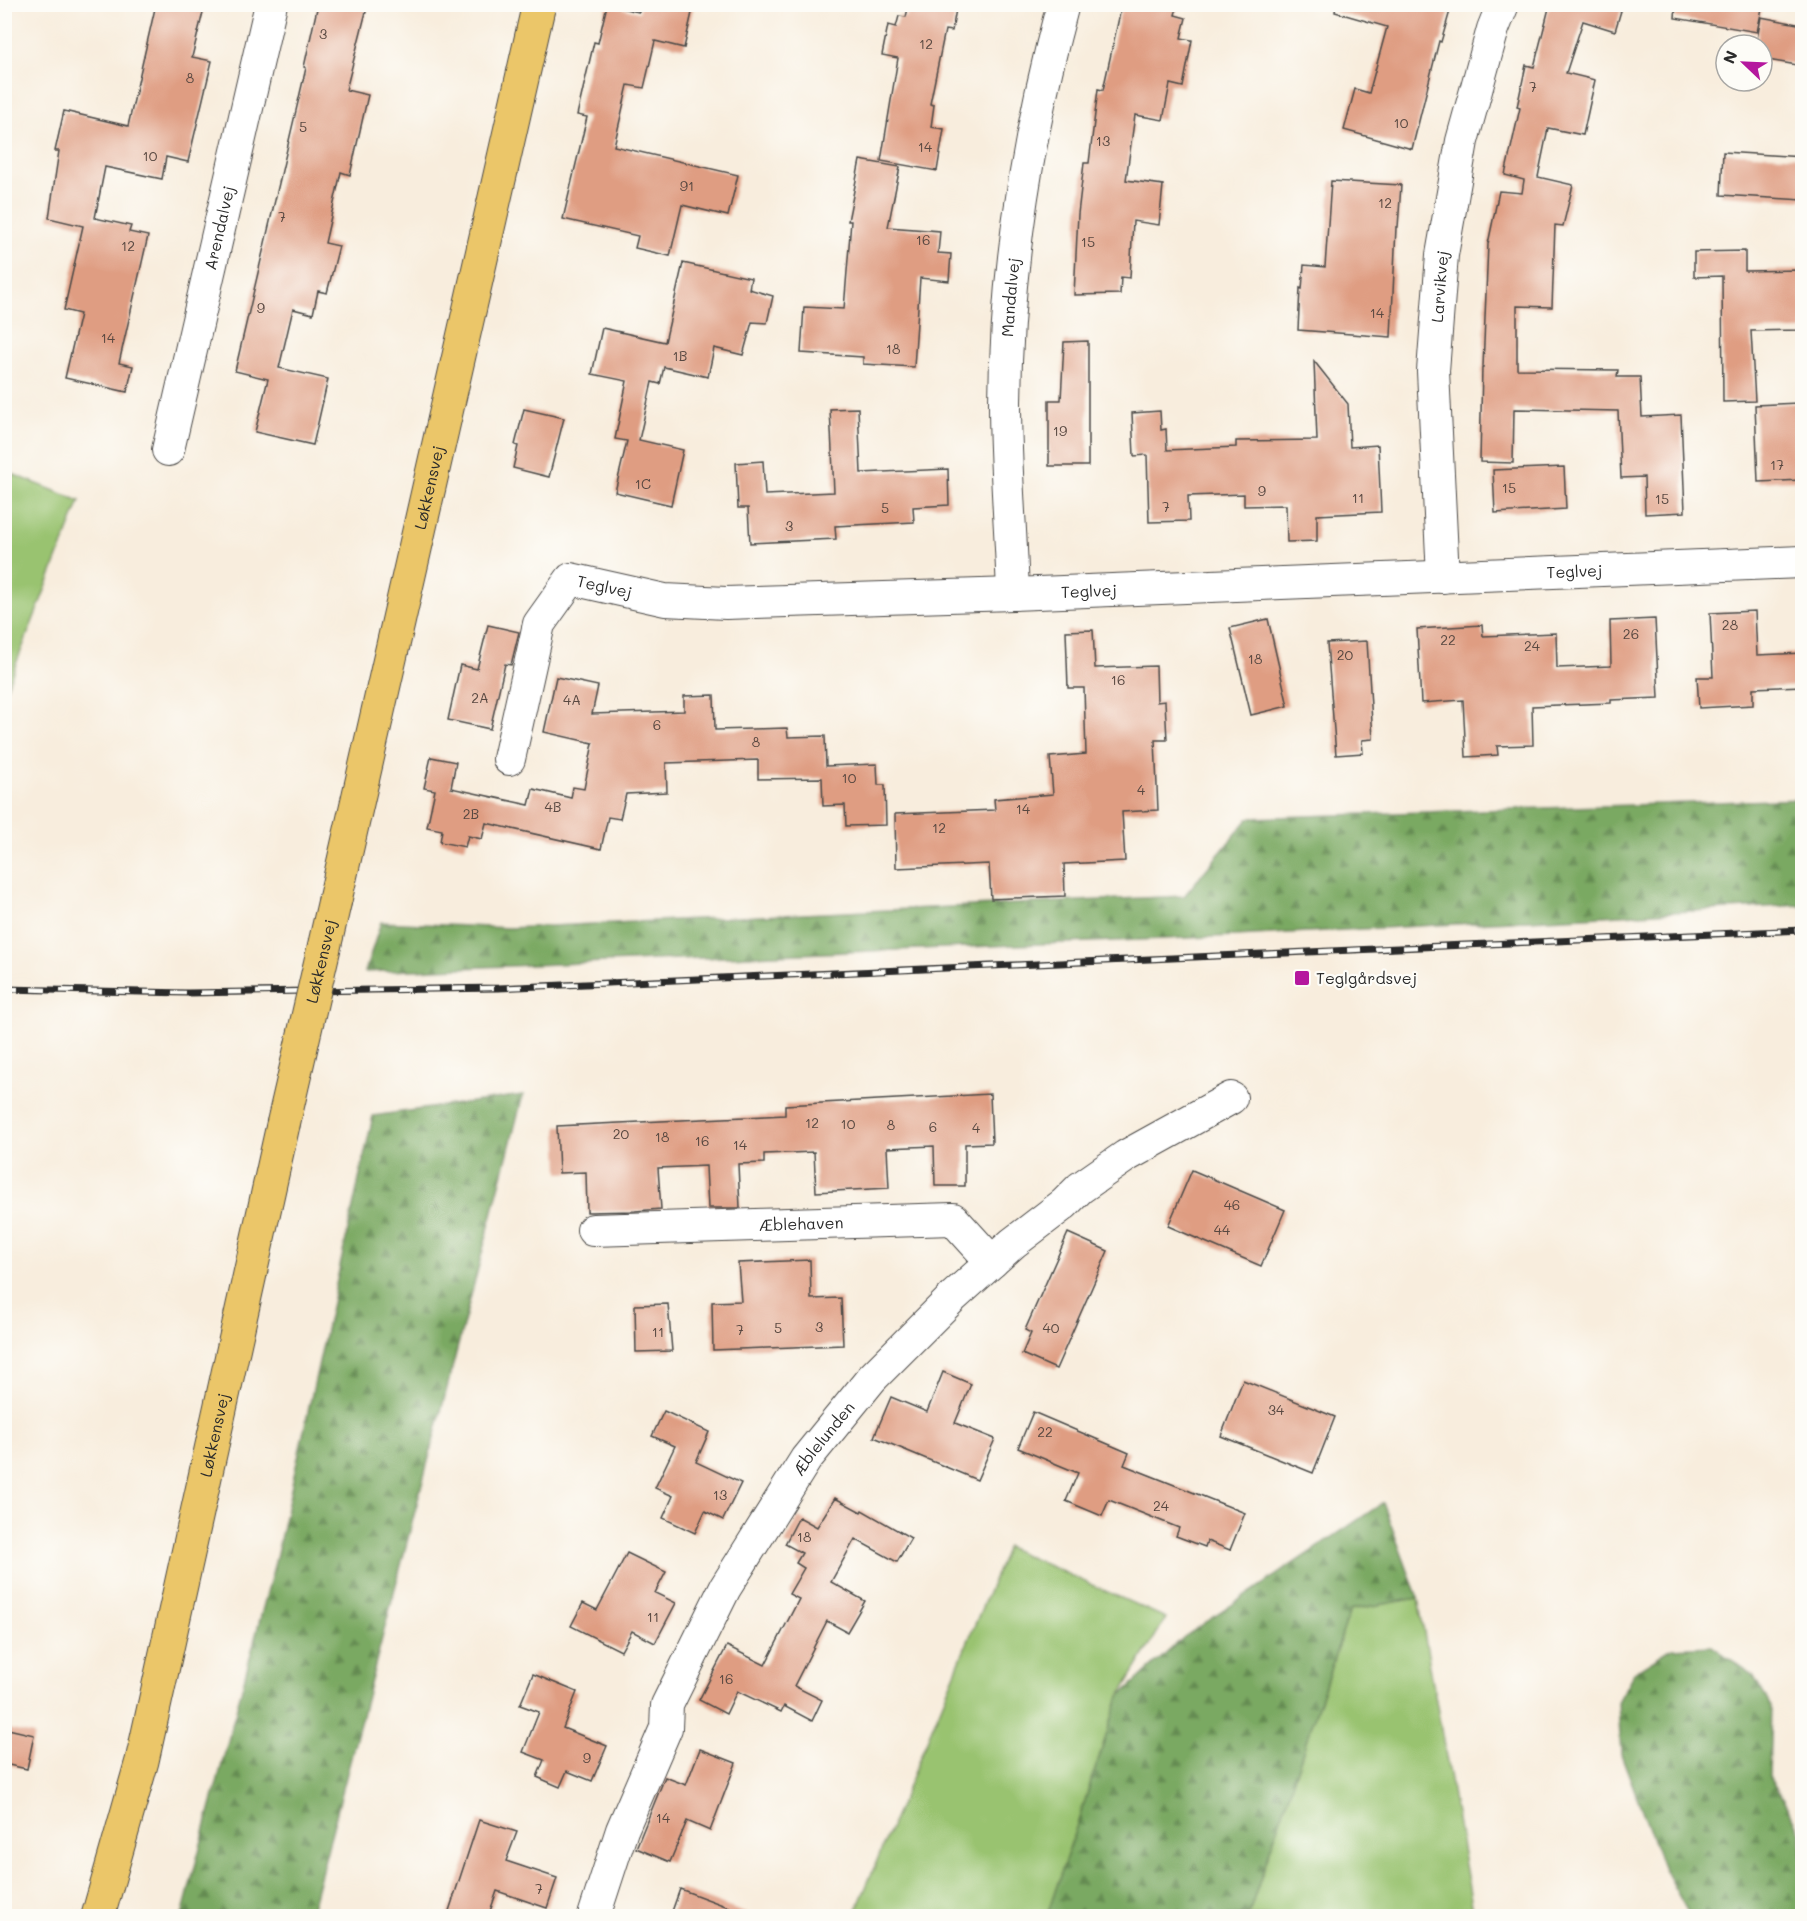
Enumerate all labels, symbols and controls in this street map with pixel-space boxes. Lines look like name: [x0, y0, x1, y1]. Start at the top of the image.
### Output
house number: 3: [319, 24, 327, 43]
north arrow: [1714, 33, 1774, 93]
house number: 12: [919, 34, 933, 53]
text: N: [1718, 47, 1742, 67]
house number: 8: [186, 68, 194, 87]
house number: 7: [1529, 77, 1537, 96]
house number: 10: [1394, 113, 1409, 132]
house number: 5: [299, 117, 307, 136]
house number: 13: [1096, 131, 1110, 150]
house number: 14: [918, 137, 933, 156]
house number: 10: [143, 146, 158, 165]
house number: 91: [680, 176, 694, 195]
street label: Arendalvej: [199, 184, 239, 272]
house number: 12: [1378, 193, 1392, 212]
house number: 7: [278, 207, 286, 226]
house number: 16: [916, 230, 930, 249]
house number: 15: [1081, 232, 1095, 251]
house number: 12: [121, 236, 135, 255]
street label: Larvikvej: [1426, 249, 1453, 323]
street label: Mandalvej: [996, 257, 1024, 338]
house number: 9: [257, 298, 265, 317]
house number: 14: [1370, 303, 1385, 322]
house number: 14: [101, 328, 116, 347]
house number: 18: [886, 339, 900, 358]
house number: 1B: [673, 346, 687, 365]
house number: 19: [1053, 421, 1067, 440]
street label: Løkkensvej: [409, 443, 448, 531]
house number: 17: [1770, 455, 1784, 474]
house number: 1C: [635, 474, 651, 493]
house number: 15: [1502, 478, 1516, 497]
house number: 9: [1258, 481, 1266, 500]
house number: 11: [1352, 488, 1364, 507]
house number: 15: [1655, 489, 1669, 508]
house number: 7: [1162, 497, 1170, 516]
house number: 5: [881, 498, 889, 517]
house number: 3: [785, 516, 793, 535]
street label: Teglvej: [1546, 559, 1603, 582]
street label: Teglvej: [575, 570, 634, 602]
street label: Teglvej: [1061, 579, 1117, 602]
house number: 28: [1722, 615, 1738, 634]
house number: 26: [1623, 624, 1639, 643]
house number: 22: [1440, 630, 1456, 649]
house number: 24: [1524, 636, 1541, 655]
house number: 20: [1337, 645, 1354, 664]
house number: 18: [1248, 649, 1262, 668]
house number: 16: [1111, 670, 1125, 689]
house number: 2A: [471, 688, 489, 707]
house number: 4A: [563, 690, 581, 709]
house number: 6: [653, 715, 661, 734]
house number: 8: [752, 732, 760, 751]
house number: 10: [842, 768, 857, 787]
house number: 4: [1137, 780, 1146, 799]
house number: 4B: [545, 797, 561, 816]
house number: 14: [1016, 799, 1031, 818]
house number: 2B: [463, 804, 479, 823]
house number: 12: [932, 818, 946, 837]
street label: Løkkensvej: [301, 917, 340, 1005]
place label: Teglgårdsvej: [1316, 967, 1417, 988]
marker: Teglgårdsvej: [1293, 969, 1311, 987]
house number: 12: [805, 1113, 819, 1132]
house number: 10: [841, 1114, 856, 1133]
house number: 8: [887, 1115, 895, 1134]
house number: 6: [929, 1117, 937, 1136]
house number: 4: [972, 1118, 981, 1137]
house number: 20: [613, 1124, 630, 1143]
house number: 18: [655, 1127, 669, 1146]
house number: 16: [695, 1131, 709, 1150]
house number: 14: [733, 1135, 748, 1154]
house number: 46: [1224, 1195, 1240, 1214]
street label: Æblehaven: [758, 1211, 844, 1235]
house number: 44: [1214, 1220, 1231, 1239]
house number: 3: [815, 1317, 823, 1336]
house number: 5: [774, 1318, 782, 1337]
house number: 40: [1043, 1318, 1060, 1337]
house number: 7: [736, 1320, 744, 1339]
house number: 11: [652, 1322, 664, 1341]
street label: Løkkensvej: [194, 1391, 233, 1479]
street label: Æblelunden: [787, 1397, 859, 1480]
house number: 34: [1268, 1400, 1285, 1419]
house number: 22: [1037, 1422, 1053, 1441]
house number: 13: [713, 1485, 727, 1504]
house number: 24: [1153, 1496, 1170, 1515]
house number: 18: [797, 1527, 811, 1546]
house number: 11: [647, 1607, 659, 1626]
house number: 16: [719, 1669, 733, 1688]
house number: 9: [583, 1748, 591, 1767]
house number: 14: [656, 1808, 671, 1827]
house number: 7: [535, 1879, 543, 1898]

